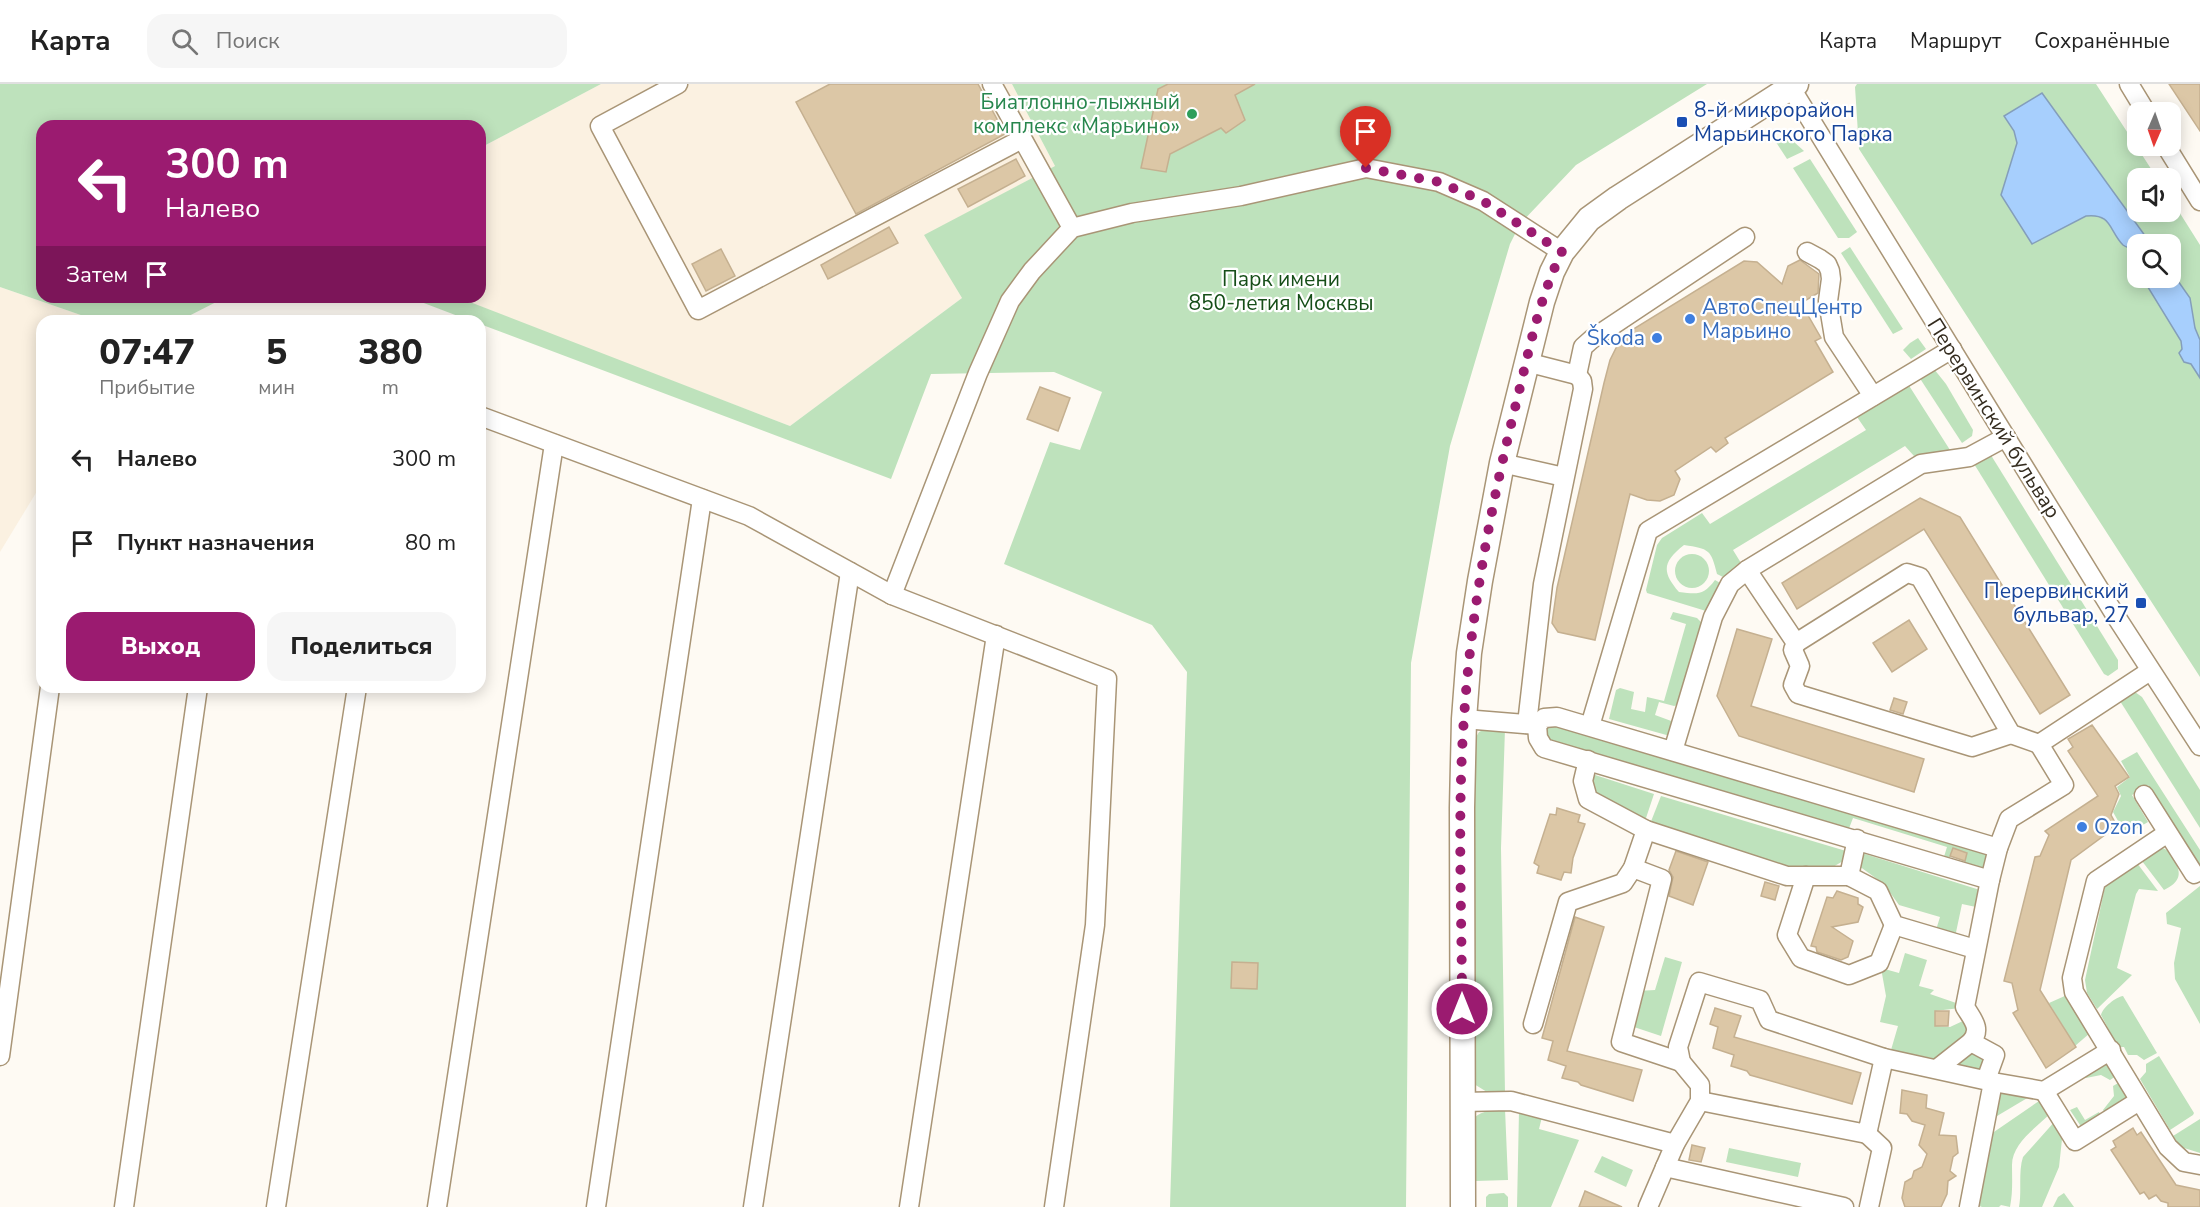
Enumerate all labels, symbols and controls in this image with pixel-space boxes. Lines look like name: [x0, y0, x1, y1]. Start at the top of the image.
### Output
search box: [147, 14, 567, 68]
text: Карта: [30, 22, 111, 60]
icon: search: [168, 25, 201, 58]
text: Поиск: [216, 26, 280, 56]
text: Карта: [1819, 27, 1877, 55]
text: Маршрут: [1910, 27, 2001, 55]
text: Сохранённые: [2034, 27, 2170, 55]
place label: Биатлонно-лыжный комплекс «Марьино»: [973, 88, 1180, 140]
place label: 8-й микрорайон Марьинского Парка: [1694, 96, 1893, 148]
north arrow: [2127, 102, 2181, 156]
map controls: [2127, 102, 2181, 288]
pin: [1340, 106, 1391, 168]
marker: Биатлонно-лыжный комплекс «Марьино»: [1185, 107, 1199, 121]
icon: arrive: [1349, 115, 1382, 148]
marker: 8-й микрорайон Марьинского Парка: [1675, 115, 1689, 129]
text: 300 m: [165, 136, 289, 193]
icon: left: [66, 144, 144, 222]
button: sound: [2127, 168, 2181, 222]
text: Налево: [165, 190, 260, 227]
button: search: [2127, 234, 2181, 288]
icon: arrive: [140, 258, 173, 291]
text: Затем: [66, 260, 128, 290]
park label: Парк имени 850-летия Москвы: [1188, 265, 1374, 317]
place label: АвтоСпецЦентр Марьино: [1702, 293, 1863, 345]
marker: АвтоСпецЦентр Марьино: [1683, 312, 1697, 326]
street label: Перервинский бульвар: [1921, 313, 2067, 523]
place label: Škoda: [1587, 324, 1645, 352]
text: 07:47: [99, 328, 195, 377]
text: 5: [266, 328, 287, 377]
text: 380: [358, 328, 423, 377]
marker: Škoda: [1650, 331, 1664, 345]
text: Прибытие: [99, 374, 195, 401]
text: мин: [258, 374, 295, 401]
text: m: [382, 374, 399, 401]
icon: left: [66, 443, 99, 476]
text: Налево: [117, 444, 197, 474]
text: 300 m: [392, 444, 456, 474]
icon: arrive: [66, 527, 99, 560]
text: Пункт назначения: [117, 528, 315, 558]
text: 80 m: [405, 528, 456, 558]
place label: Перервинский бульвар, 27: [1984, 577, 2129, 629]
marker: Перервинский бульвар, 27: [2134, 596, 2148, 610]
button: Выход: [66, 612, 255, 681]
button: Поделиться: [267, 612, 456, 681]
place label: Ozon: [2094, 813, 2143, 841]
marker: Ozon: [2075, 820, 2089, 834]
position arrow: [1430, 977, 1494, 1041]

